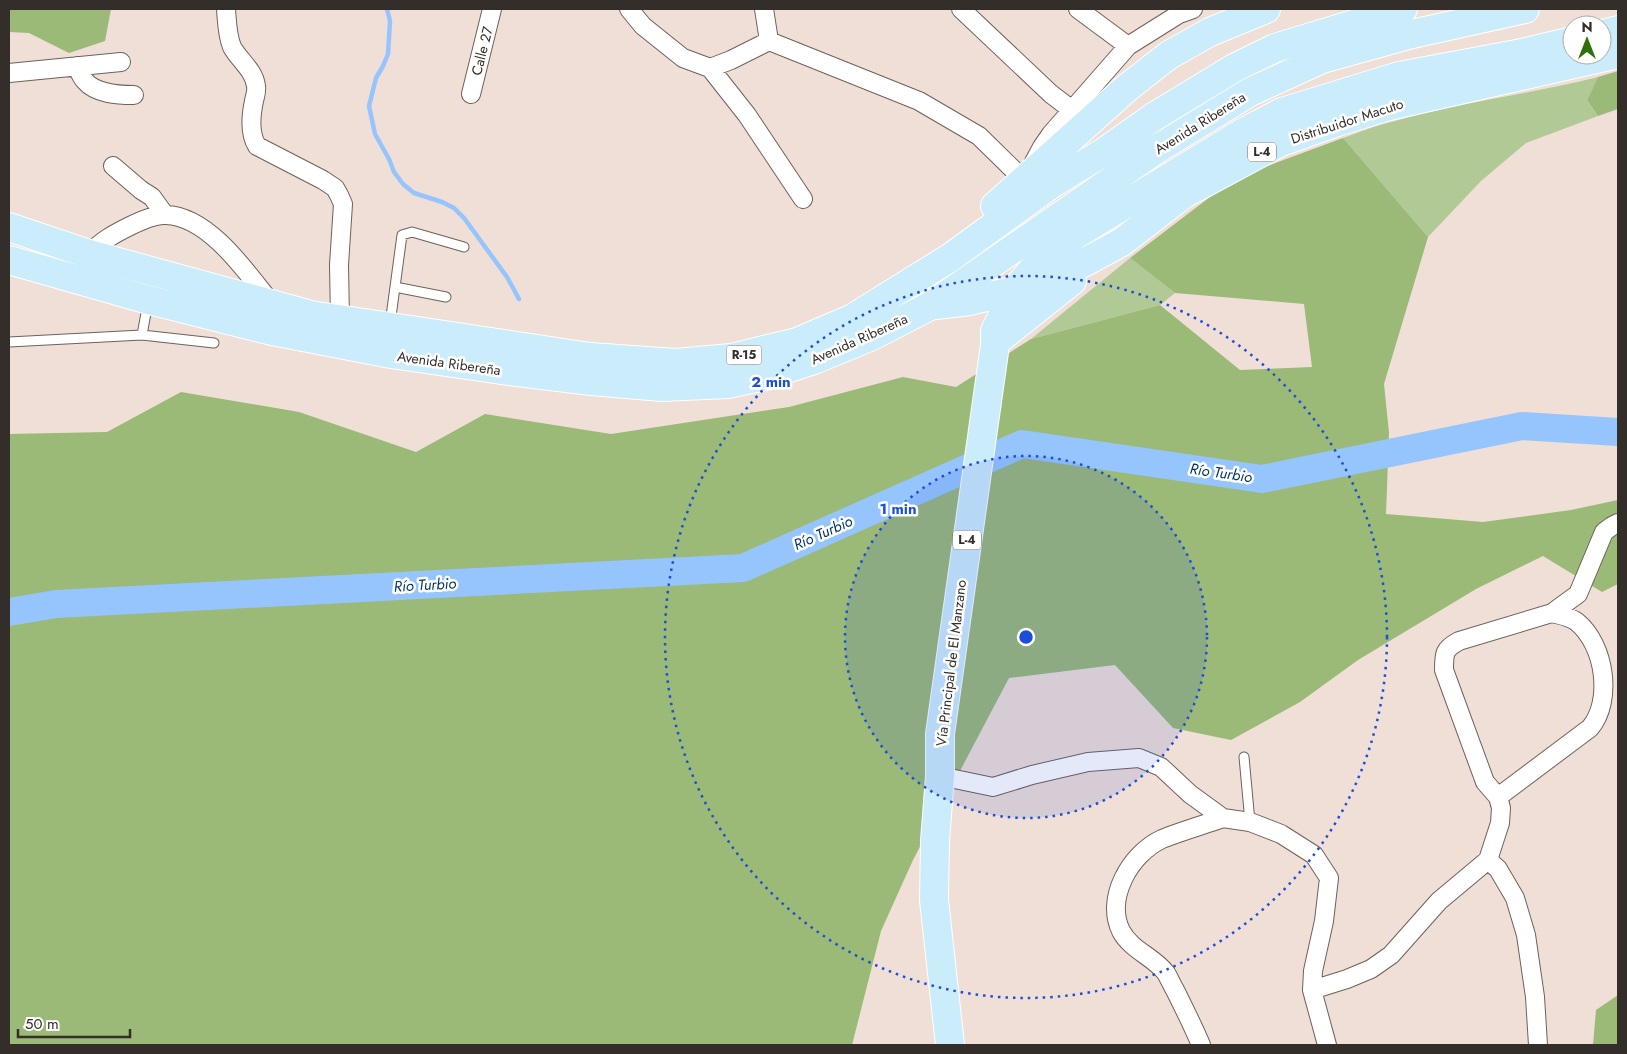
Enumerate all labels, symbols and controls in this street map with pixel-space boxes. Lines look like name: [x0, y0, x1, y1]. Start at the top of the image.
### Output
north arrow: [1562, 15, 1612, 65]
text: N: [1581, 17, 1593, 37]
street label: Calle 27: [466, 24, 498, 77]
street label: Avenida Ribereña: [1151, 87, 1249, 159]
street label: Distribuidor Macuto: [1288, 93, 1406, 149]
road number: L-4: [1248, 142, 1276, 162]
street label: Avenida Ribereña: [807, 309, 911, 369]
street label: Avenida Ribereña: [396, 346, 502, 380]
road number: R-15: [726, 346, 762, 364]
text: 2 min: [751, 371, 791, 393]
water label: Río Turbio: [1188, 458, 1254, 488]
text: 1 min: [879, 498, 917, 520]
water label: Río Turbio: [790, 510, 856, 556]
road number: L-4: [953, 530, 981, 550]
water label: Río Turbio: [393, 572, 457, 598]
street label: Vía Principal de El Manzano: [931, 578, 971, 747]
centre of rings: [1017, 628, 1035, 646]
scale bar: [18, 1006, 130, 1038]
text: 50 m: [25, 1013, 59, 1035]

